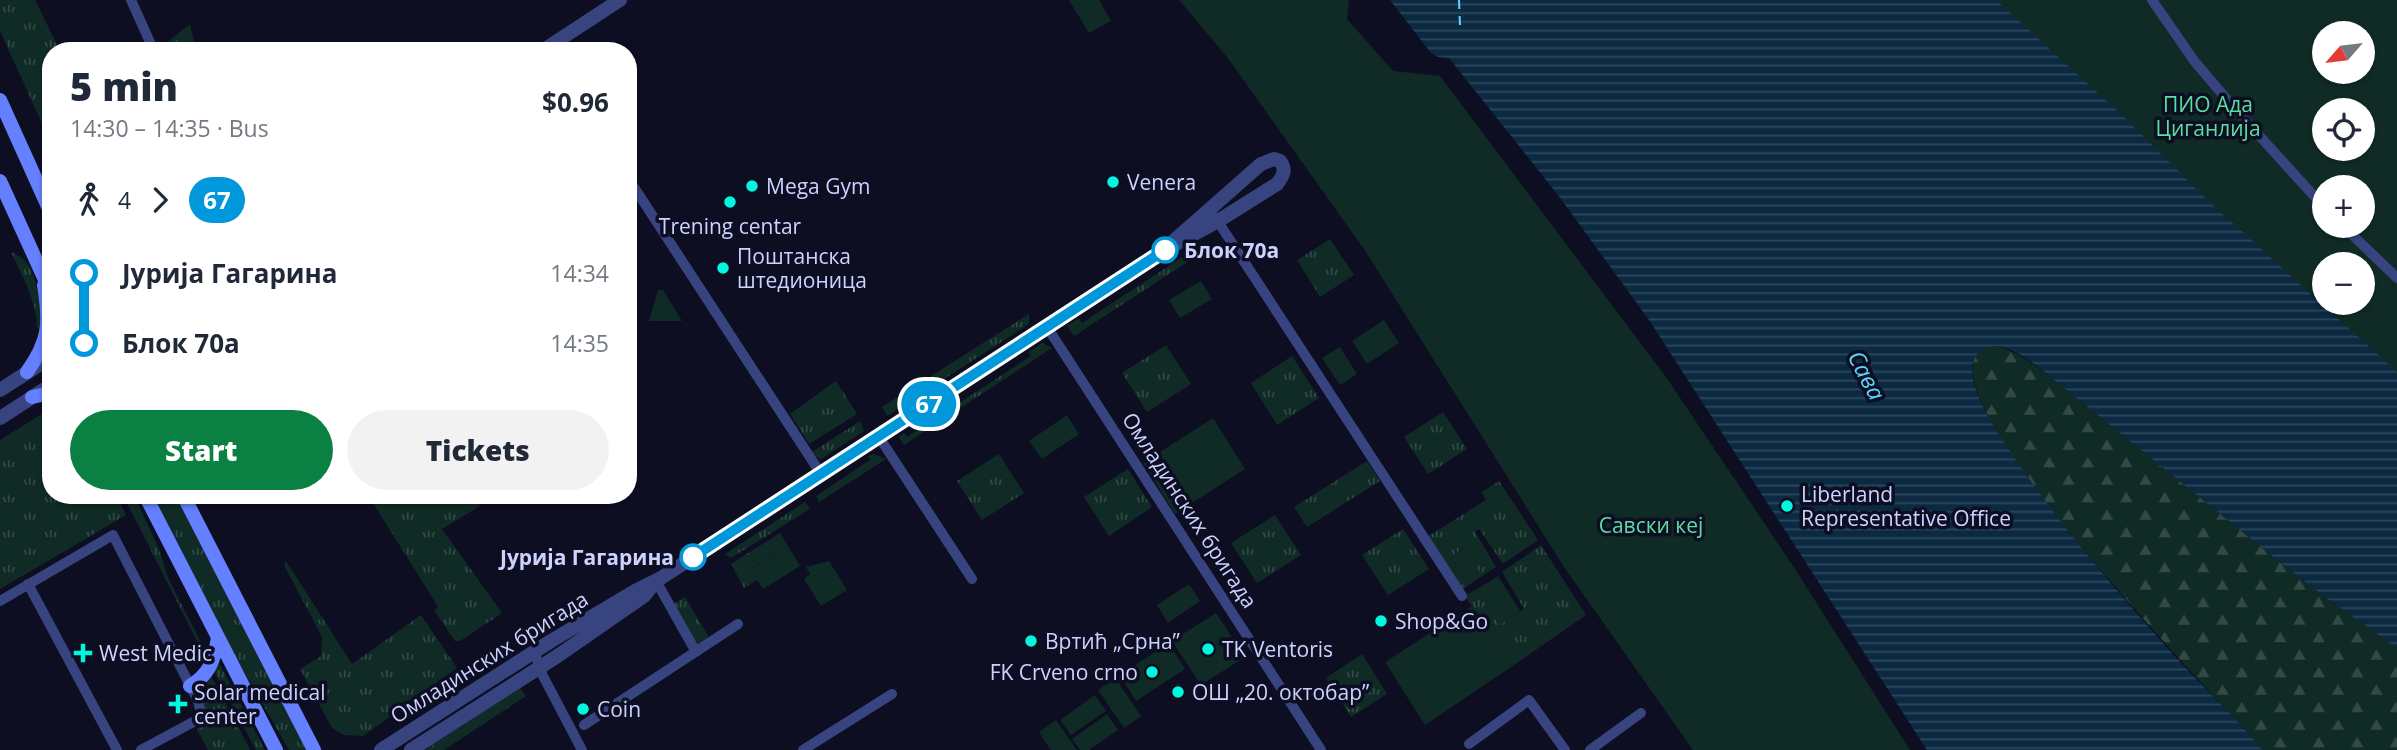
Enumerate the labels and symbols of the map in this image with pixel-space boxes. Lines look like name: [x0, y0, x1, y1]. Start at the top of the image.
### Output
north arrow: [2312, 21, 2375, 84]
park label: ПИО Ада Циганлија: [2155, 90, 2261, 142]
place label: Venera: [1127, 168, 1196, 196]
place label: Mega Gym: [766, 172, 870, 200]
marker: Venera: [1105, 174, 1121, 190]
marker: Mega Gym: [744, 178, 760, 194]
marker: Trening centar: [722, 194, 738, 210]
place label: Trening centar: [659, 212, 802, 240]
place label: Блок 70а: [1184, 236, 1279, 264]
marker: Блок 70а: [1152, 237, 1178, 263]
place label: Поштанска штедионица: [737, 242, 867, 294]
marker: Поштанска штедионица: [715, 260, 731, 276]
water label: Сава: [1841, 345, 1893, 405]
line badge: 67: [898, 381, 960, 427]
street label: Омладинских бригада: [1116, 407, 1264, 613]
place label: Liberland Representative Office: [1801, 480, 2011, 532]
marker: Liberland Representative Office: [1779, 498, 1795, 514]
park label: Савски кеј: [1599, 511, 1703, 539]
place label: Јурија Гагарина: [498, 543, 674, 571]
marker: Јурија Гагарина: [680, 544, 706, 570]
street label: Омладинских бригада: [385, 585, 593, 729]
place label: Shop&Go: [1395, 607, 1488, 635]
marker: Shop&Go: [1373, 613, 1389, 629]
place label: Вртић „Срна”: [1045, 627, 1181, 655]
marker: Вртић „Срна”: [1023, 633, 1039, 649]
place label: TK Ventoris: [1222, 635, 1333, 663]
place label: West Medic: [99, 639, 212, 667]
marker: TK Ventoris: [1200, 641, 1216, 657]
marker: West Medic: [73, 643, 93, 663]
place label: FK Crveno crno: [990, 658, 1138, 686]
marker: FK Crveno crno: [1144, 664, 1160, 680]
place label: Solar medical center: [194, 678, 326, 730]
place label: ОШ „20. октобар”: [1192, 678, 1370, 706]
marker: ОШ „20. октобар”: [1170, 684, 1186, 700]
marker: Solar medical center: [168, 694, 188, 714]
place label: Coin: [597, 695, 641, 723]
marker: Coin: [575, 701, 591, 717]

